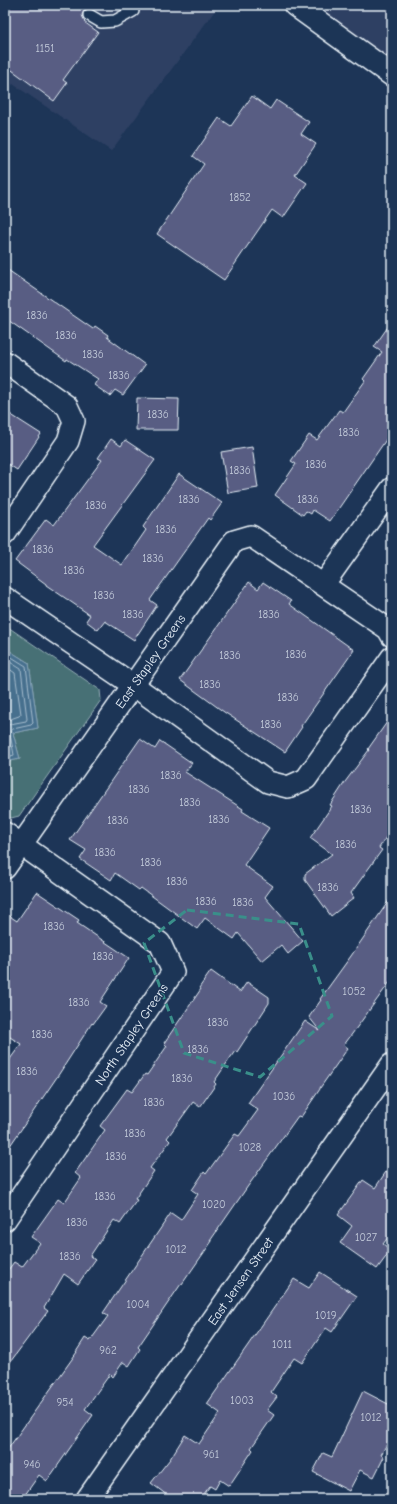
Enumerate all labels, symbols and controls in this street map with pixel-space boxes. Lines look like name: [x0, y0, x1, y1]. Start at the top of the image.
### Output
house number: 1151: [35, 42, 55, 55]
house number: 1852: [229, 191, 251, 204]
house number: 1836: [26, 309, 48, 322]
house number: 1836: [55, 329, 77, 342]
house number: 1836: [82, 348, 104, 361]
house number: 1836: [108, 369, 130, 382]
house number: 1836: [147, 408, 169, 421]
house number: 1836: [338, 426, 360, 439]
house number: 1836: [305, 458, 327, 471]
house number: 1836: [229, 464, 251, 477]
house number: 1836: [178, 493, 200, 506]
house number: 1836: [297, 493, 319, 506]
house number: 1836: [85, 499, 107, 512]
house number: 1836: [155, 523, 177, 536]
house number: 1836: [32, 543, 54, 556]
house number: 1836: [142, 552, 164, 565]
house number: 1836: [63, 564, 85, 577]
house number: 1836: [93, 589, 115, 602]
house number: 1836: [122, 608, 144, 621]
house number: 1836: [258, 608, 280, 621]
street label: East Stapley Greens: [112, 611, 189, 711]
house number: 1836: [285, 648, 307, 661]
house number: 1836: [219, 649, 241, 662]
house number: 1836: [199, 678, 221, 691]
house number: 1836: [277, 691, 299, 704]
house number: 1836: [260, 718, 282, 731]
house number: 1836: [160, 769, 182, 782]
house number: 1836: [128, 783, 150, 796]
house number: 1836: [179, 796, 201, 809]
house number: 1836: [350, 803, 372, 816]
house number: 1836: [208, 813, 230, 826]
house number: 1836: [107, 814, 129, 827]
house number: 1836: [335, 838, 357, 851]
house number: 1836: [94, 846, 116, 859]
house number: 1836: [140, 856, 162, 869]
house number: 1836: [166, 875, 188, 888]
house number: 1836: [317, 881, 339, 894]
house number: 1836: [195, 895, 217, 908]
house number: 1836: [232, 896, 254, 909]
house number: 1836: [43, 920, 65, 933]
house number: 1836: [92, 950, 114, 963]
street label: North Stapley Greens: [92, 981, 171, 1088]
house number: 1052: [343, 985, 366, 998]
house number: 1836: [68, 996, 90, 1009]
house number: 1836: [207, 1016, 229, 1029]
house number: 1836: [31, 1028, 53, 1041]
house number: 1836: [187, 1043, 209, 1056]
house number: 1836: [16, 1065, 38, 1078]
house number: 1836: [171, 1072, 193, 1085]
house number: 1036: [273, 1090, 295, 1103]
house number: 1836: [143, 1096, 165, 1109]
house number: 1836: [124, 1127, 146, 1140]
house number: 1028: [239, 1141, 262, 1154]
house number: 1836: [105, 1150, 127, 1163]
house number: 1836: [94, 1190, 116, 1203]
house number: 1020: [202, 1198, 226, 1211]
house number: 1836: [66, 1216, 88, 1229]
house number: 1027: [355, 1231, 377, 1244]
street label: East Jensen Street: [205, 1233, 277, 1328]
house number: 1012: [165, 1243, 187, 1256]
house number: 1836: [59, 1250, 81, 1263]
house number: 1004: [126, 1298, 150, 1311]
house number: 1019: [315, 1309, 337, 1322]
house number: 1011: [272, 1338, 292, 1351]
house number: 962: [99, 1344, 117, 1357]
house number: 1003: [230, 1394, 254, 1407]
house number: 954: [56, 1396, 74, 1409]
house number: 1012: [360, 1411, 382, 1424]
house number: 961: [203, 1448, 219, 1461]
house number: 946: [23, 1458, 41, 1471]

